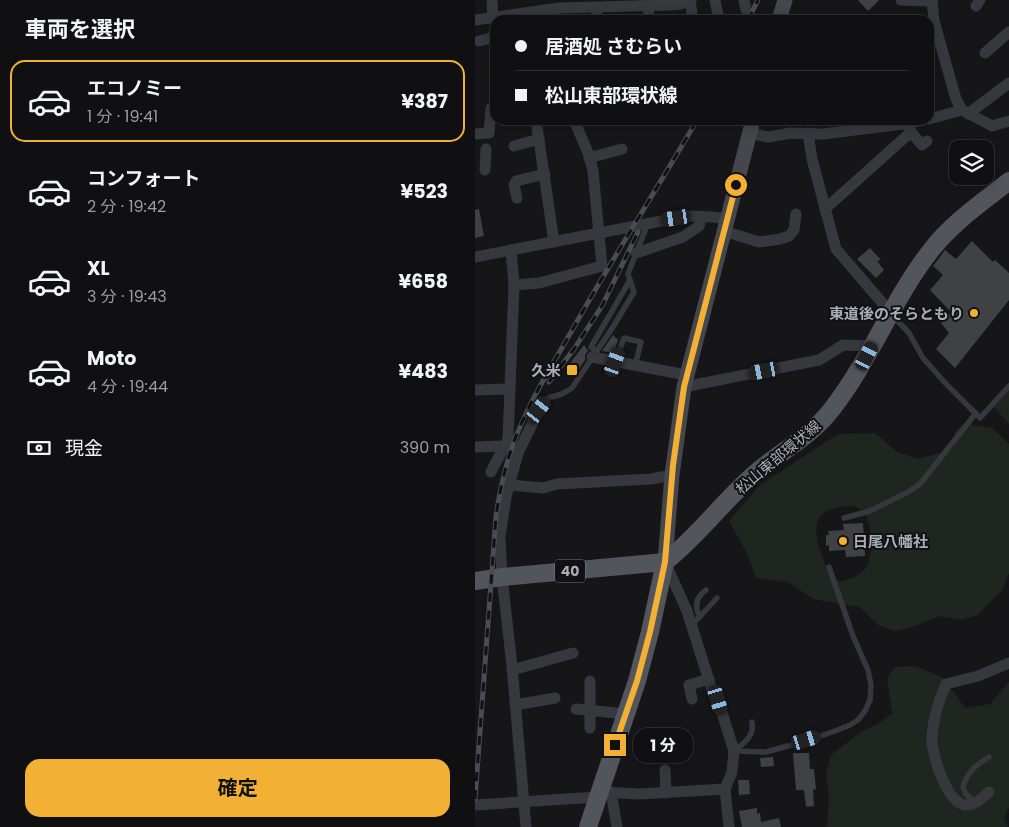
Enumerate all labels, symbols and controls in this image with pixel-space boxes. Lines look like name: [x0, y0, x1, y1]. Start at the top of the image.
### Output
text: 車両を選択: [25, 14, 135, 45]
text: 居酒処 さむらい: [545, 33, 682, 60]
text: エコノミー: [87, 75, 182, 102]
icon: car: [27, 79, 72, 124]
text: 松山東部環状線: [545, 82, 678, 109]
text: ¥387: [401, 88, 448, 115]
text: 1 分 · 19:41: [87, 105, 158, 128]
map controls: [949, 140, 994, 185]
button: layers: [949, 140, 994, 185]
text: コンフォート: [87, 165, 200, 192]
icon: car: [27, 169, 72, 214]
route start: [725, 174, 747, 196]
text: ¥523: [401, 178, 448, 205]
text: 2 分 · 19:42: [87, 195, 166, 218]
car: [660, 208, 691, 228]
text: XL: [87, 255, 110, 282]
icon: car: [27, 259, 72, 304]
text: ¥658: [398, 268, 448, 295]
text: 3 分 · 19:43: [87, 285, 167, 308]
place label: 東道後のそらともり: [829, 303, 964, 324]
marker: 東道後のそらともり: [968, 307, 980, 319]
car: [853, 339, 880, 373]
text: Moto: [87, 345, 136, 372]
car: [602, 345, 627, 379]
icon: car: [27, 349, 72, 394]
text: ¥483: [399, 358, 448, 385]
place label: 久米: [531, 360, 561, 381]
car: [747, 361, 780, 381]
marker: 久米: [565, 363, 579, 377]
text: 4 分 · 19:44: [87, 375, 168, 398]
car: [523, 394, 554, 426]
street label: 松山東部環状線: [731, 415, 825, 499]
icon: cash: [25, 434, 53, 462]
text: 現金: [65, 435, 103, 462]
text: 390 m: [400, 436, 450, 459]
place label: 日尾八幡社: [853, 531, 928, 552]
marker: 日尾八幡社: [837, 535, 849, 547]
road number: 40: [555, 560, 585, 582]
car: [706, 683, 729, 717]
callout: 1 分: [633, 728, 693, 762]
car: [789, 728, 822, 752]
route end: [604, 734, 626, 756]
text: 1 分: [650, 734, 676, 757]
button: 確定: [25, 759, 450, 817]

